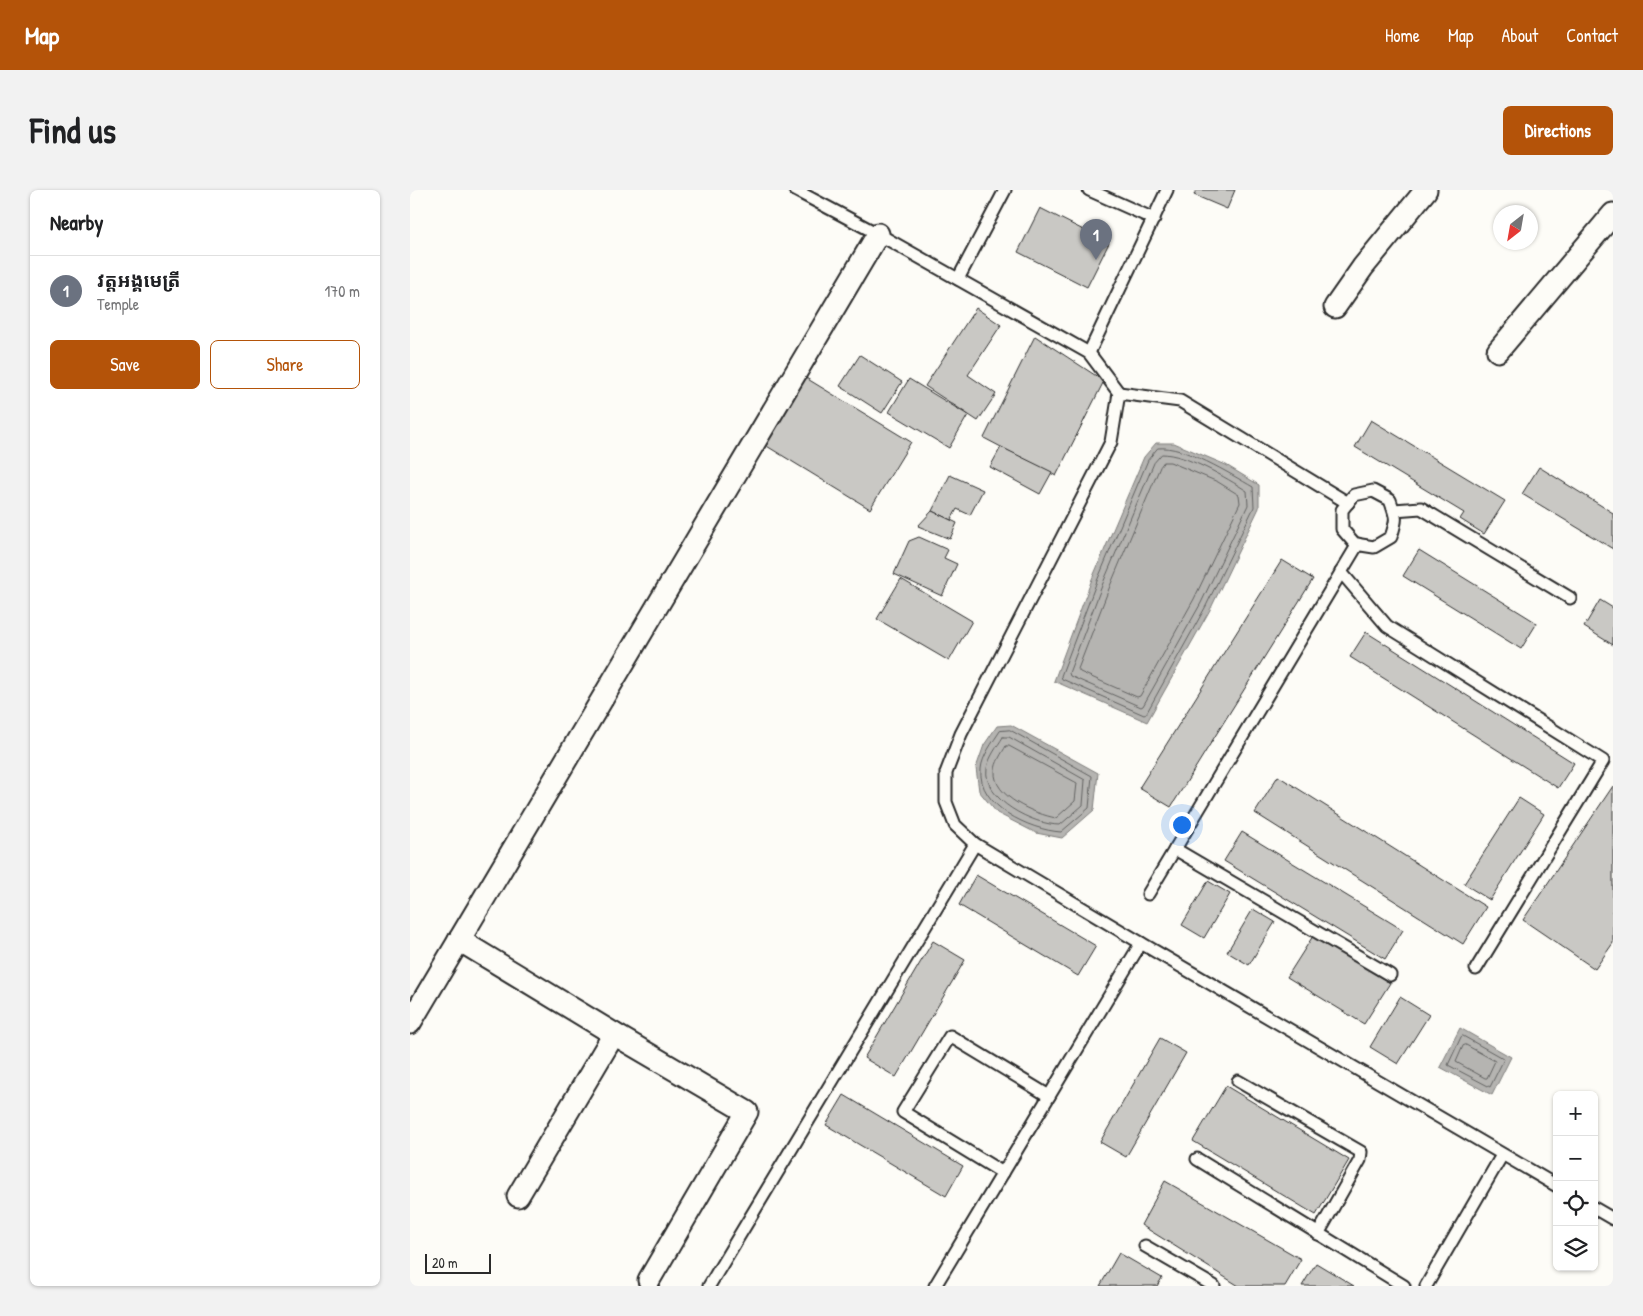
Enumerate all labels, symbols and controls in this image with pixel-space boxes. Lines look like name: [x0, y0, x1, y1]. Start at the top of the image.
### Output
text: Map: [25, 19, 59, 51]
text: Home: [1385, 23, 1420, 48]
text: Map: [1448, 23, 1473, 48]
text: About: [1501, 23, 1538, 48]
text: Contact: [1566, 23, 1618, 48]
button: Directions: [1503, 106, 1613, 155]
text: Find us: [30, 107, 116, 154]
north arrow: [1493, 205, 1538, 250]
text: Nearby: [50, 208, 103, 237]
pin: 1: [1080, 219, 1112, 260]
text: វត្តអង្គមេត្រី: [97, 267, 181, 293]
text: 1: [63, 280, 69, 302]
text: 170 m: [325, 280, 360, 302]
text: Temple: [97, 293, 139, 315]
button: Save: [50, 340, 200, 389]
button: Share: [210, 340, 360, 389]
your location: [1169, 812, 1195, 838]
map controls: [1553, 1091, 1598, 1271]
button: +: [1553, 1091, 1598, 1136]
button: −: [1553, 1136, 1598, 1181]
button: locate: [1553, 1181, 1598, 1226]
button: layers: [1553, 1226, 1598, 1271]
scale bar: [425, 1251, 491, 1274]
text: 20 m: [432, 1253, 458, 1272]

